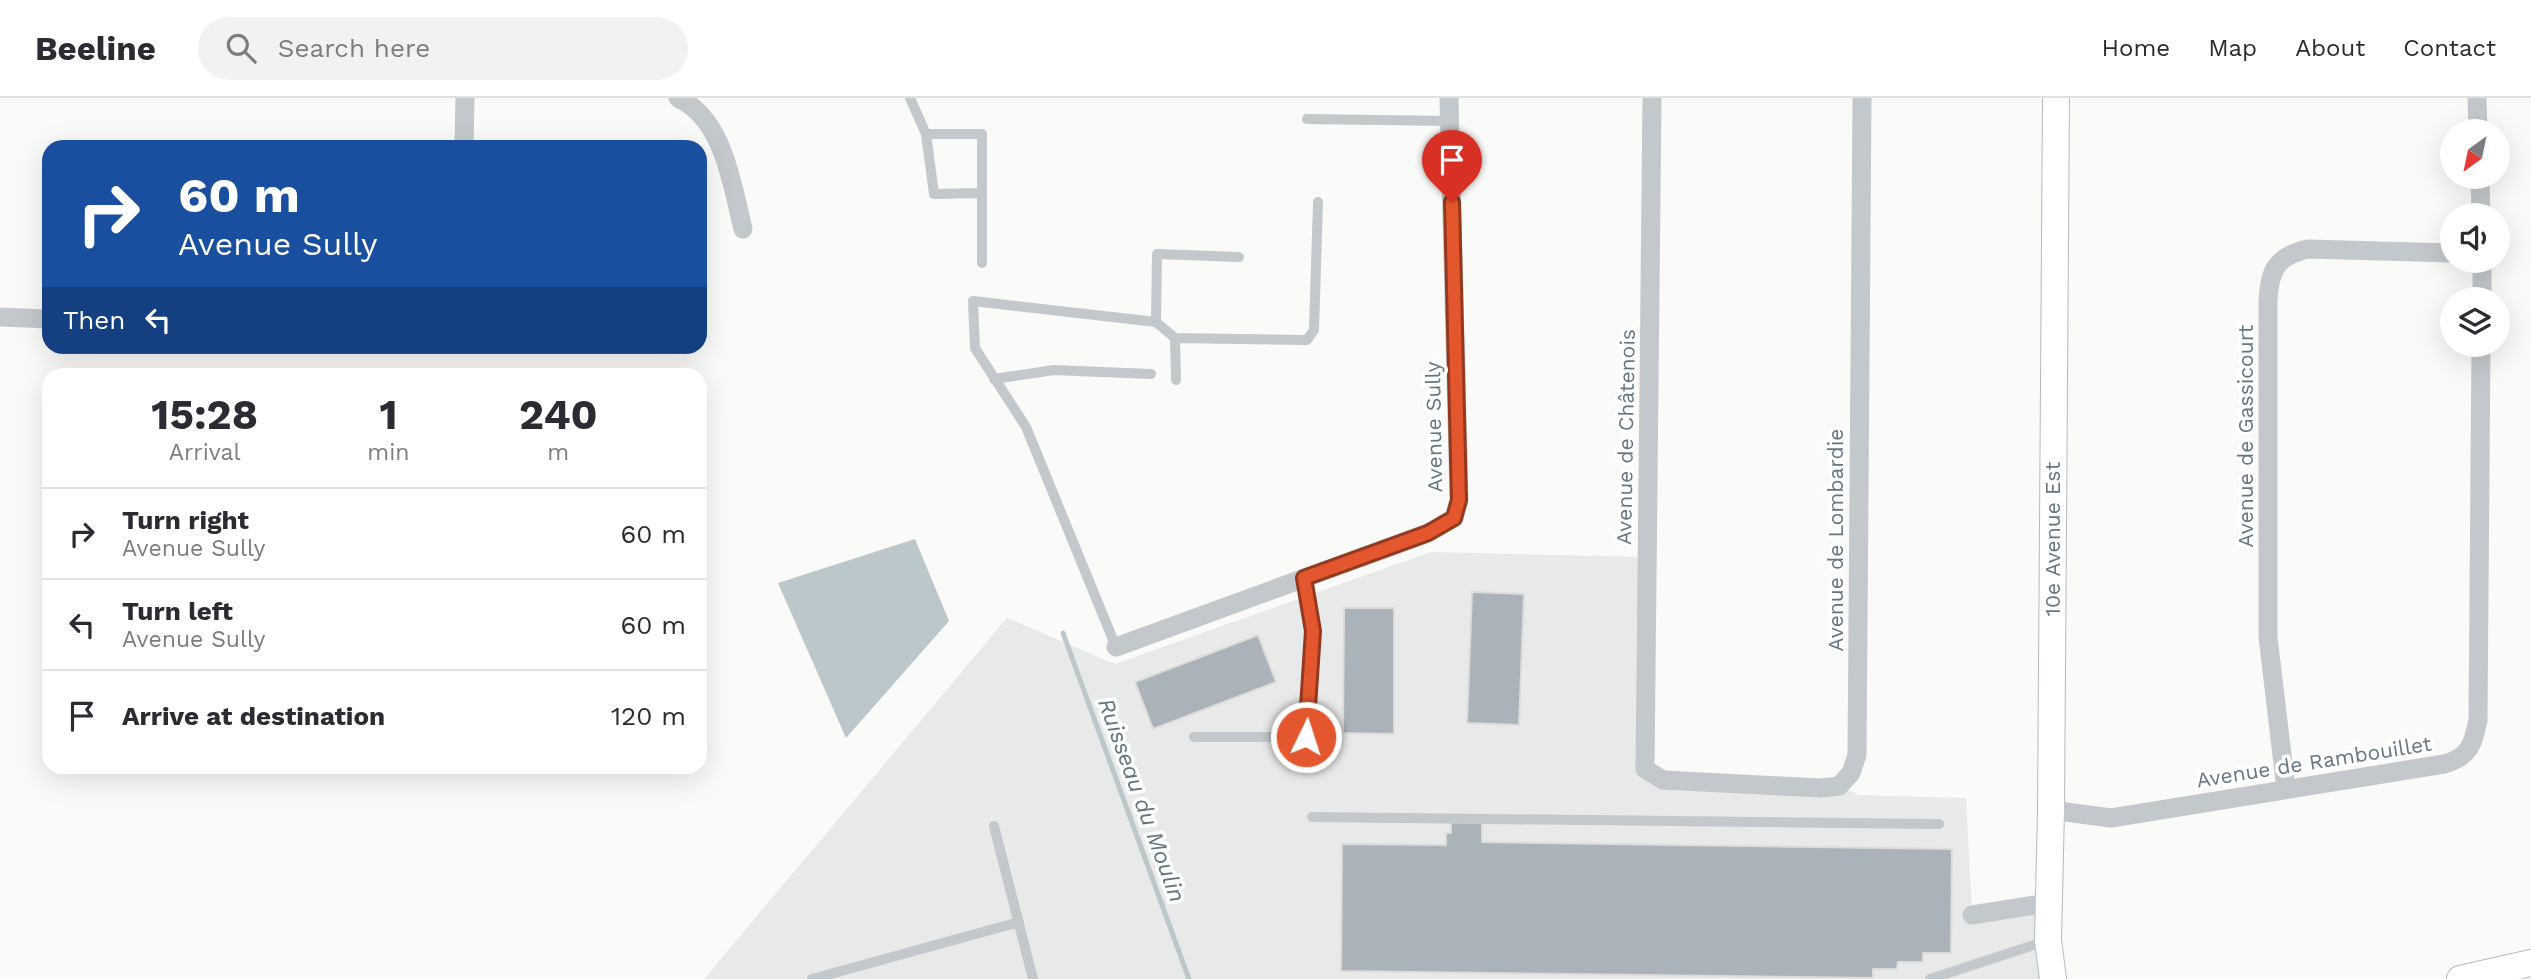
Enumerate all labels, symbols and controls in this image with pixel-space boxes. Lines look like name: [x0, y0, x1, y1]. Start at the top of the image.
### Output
search box: [198, 17, 688, 80]
text: Beeline: [35, 29, 156, 68]
icon: search: [222, 29, 260, 67]
text: Search here: [278, 33, 430, 63]
text: Home: [2102, 34, 2170, 62]
text: Map: [2208, 34, 2257, 62]
text: About: [2295, 34, 2365, 62]
text: Contact: [2403, 34, 2496, 62]
north arrow: [2440, 119, 2510, 189]
map controls: [2440, 119, 2510, 357]
pin: [1422, 130, 1482, 202]
icon: arrive: [1433, 141, 1471, 179]
text: 60 m: [178, 166, 300, 224]
icon: right: [63, 168, 154, 259]
button: sound: [2440, 203, 2510, 273]
text: Avenue Sully: [178, 225, 378, 263]
button: layers: [2440, 287, 2510, 357]
icon: left: [139, 301, 177, 339]
text: Then: [63, 305, 125, 335]
street label: Avenue de Gassicourt: [2233, 324, 2258, 547]
street label: Avenue de Châtenois: [1611, 329, 1640, 545]
street label: Avenue Sully: [1420, 361, 1447, 493]
text: 15:28: [151, 390, 258, 439]
text: 1: [379, 390, 397, 439]
text: 240: [519, 390, 598, 439]
street label: Avenue de Lombardie: [1823, 429, 1848, 651]
text: Arrival: [169, 439, 241, 466]
text: min: [367, 439, 410, 466]
text: m: [547, 439, 569, 466]
street label: 10e Avenue Est: [2040, 462, 2065, 616]
text: Turn right: [122, 505, 249, 535]
icon: right: [63, 515, 101, 553]
text: 60 m: [620, 519, 686, 549]
text: Avenue Sully: [122, 535, 265, 562]
text: Turn left: [122, 596, 233, 626]
icon: left: [63, 606, 101, 644]
text: 60 m: [620, 610, 686, 640]
text: Avenue Sully: [122, 626, 265, 653]
water label: Ruisseau du Moulin: [1092, 695, 1191, 906]
icon: arrive: [63, 697, 101, 735]
position arrow: [1269, 700, 1343, 774]
text: Arrive at destination: [122, 701, 385, 731]
text: 120 m: [611, 701, 686, 731]
street label: Avenue de Rambouillet: [2195, 731, 2433, 792]

